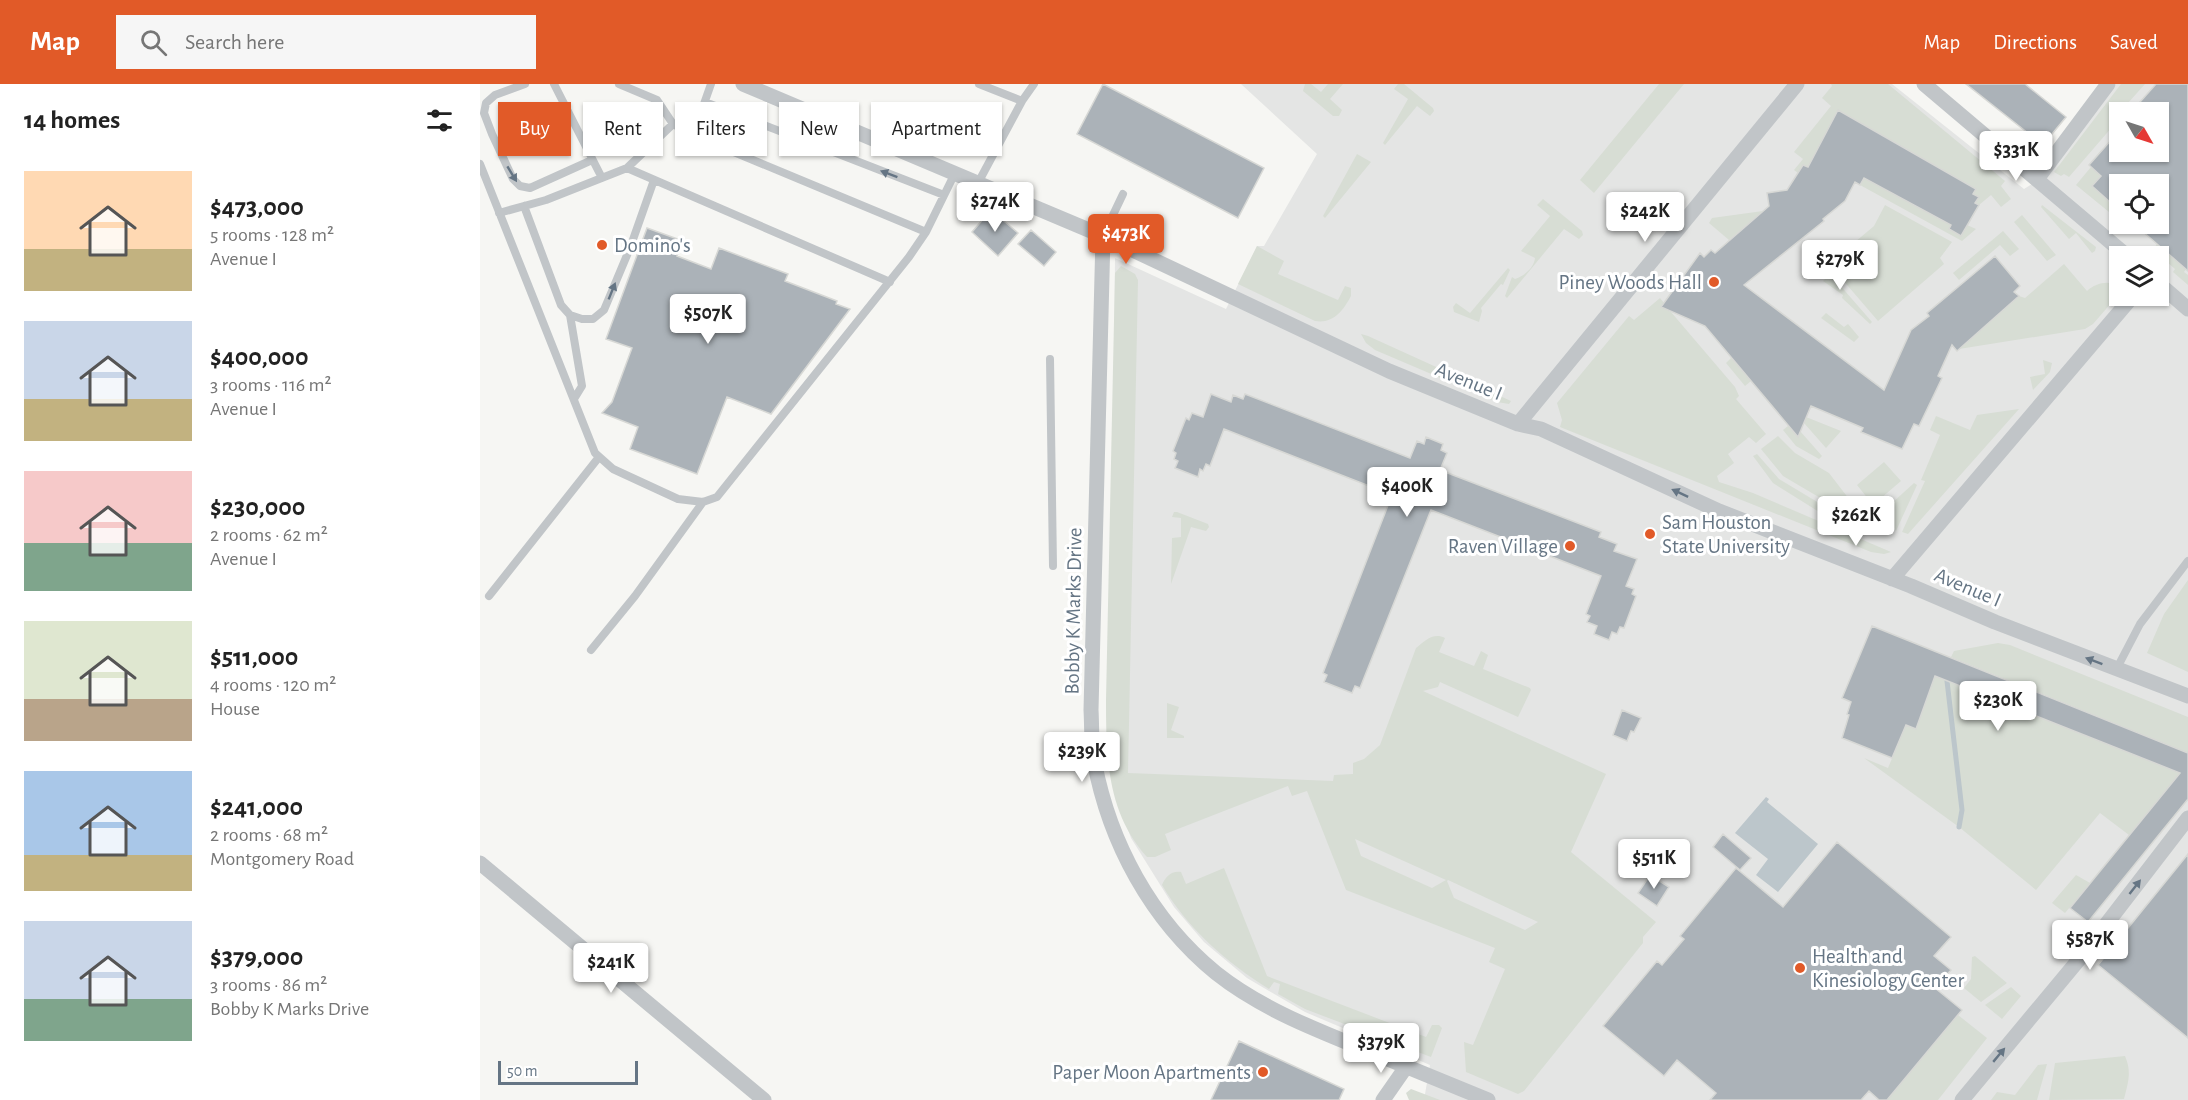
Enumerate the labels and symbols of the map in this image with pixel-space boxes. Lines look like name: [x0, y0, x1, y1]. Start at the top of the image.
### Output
north arrow: [2109, 102, 2169, 162]
pin: $331K: [1974, 131, 2058, 182]
one-way arrow: [506, 166, 517, 182]
one-way arrow: [880, 169, 898, 179]
pin: $274K: [953, 182, 1037, 233]
pin: $242K: [1603, 192, 1687, 243]
pin: $473K: [1084, 214, 1168, 265]
place label: Domino's: [614, 235, 691, 256]
marker: Domino's: [595, 238, 609, 252]
pin: $279K: [1798, 240, 1882, 291]
place label: Piney Woods Hall: [1558, 272, 1702, 293]
marker: Piney Woods Hall: [1707, 275, 1721, 289]
one-way arrow: [608, 282, 617, 300]
pin: $507K: [666, 294, 750, 345]
street label: Avenue I: [1432, 359, 1505, 404]
pin: $400K: [1365, 467, 1449, 518]
one-way arrow: [1671, 488, 1688, 497]
pin: $262K: [1814, 496, 1898, 547]
place label: Sam Houston State University: [1662, 512, 1790, 557]
street label: Bobby K Marks Drive: [1062, 527, 1085, 695]
marker: Sam Houston State University: [1643, 527, 1657, 541]
place label: Raven Village: [1448, 536, 1558, 557]
marker: Raven Village: [1563, 539, 1577, 553]
street label: Avenue I: [1931, 564, 2004, 611]
one-way arrow: [2085, 656, 2103, 665]
pin: $230K: [1956, 681, 2040, 732]
pin: $239K: [1040, 732, 1124, 783]
pin: $511K: [1612, 839, 1696, 890]
one-way arrow: [2128, 879, 2140, 894]
pin: $587K: [2048, 920, 2132, 971]
pin: $241K: [569, 943, 653, 994]
place label: Health and Kinesiology Center: [1812, 946, 1965, 991]
marker: Health and Kinesiology Center: [1793, 961, 1807, 975]
pin: $379K: [1339, 1023, 1423, 1074]
one-way arrow: [1993, 1047, 2006, 1063]
scale bar: [498, 1058, 638, 1086]
place label: Paper Moon Apartments: [1052, 1062, 1251, 1083]
marker: Paper Moon Apartments: [1256, 1065, 1270, 1079]

